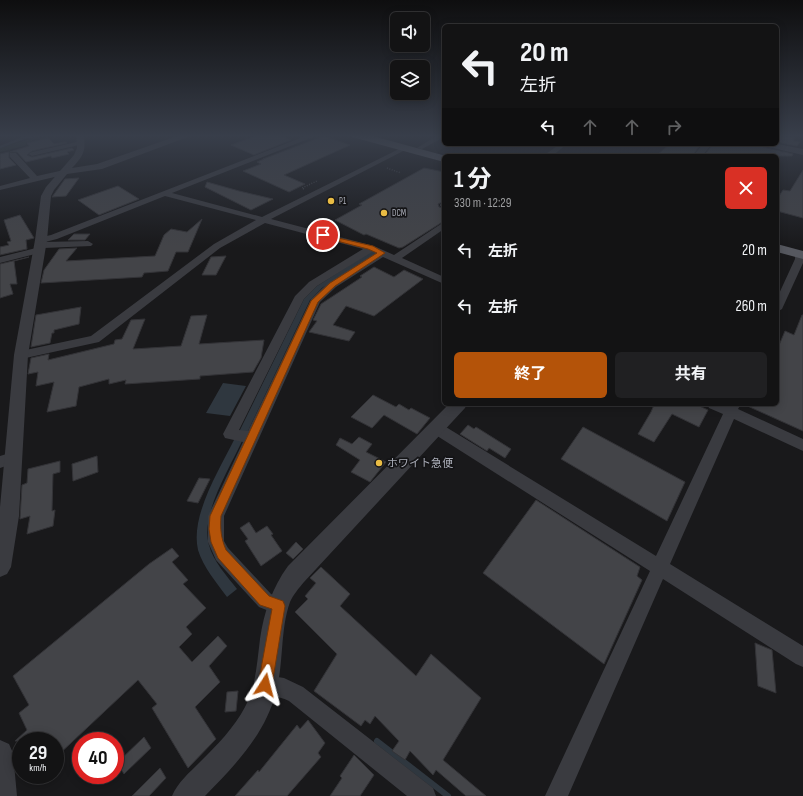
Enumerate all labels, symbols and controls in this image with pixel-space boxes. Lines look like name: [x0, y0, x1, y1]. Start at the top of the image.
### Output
map controls: [390, 12, 430, 100]
button: sound: [390, 12, 430, 52]
text: 20 m: [520, 36, 569, 69]
icon: left: [454, 40, 506, 92]
button: layers: [390, 60, 430, 100]
text: 左折: [520, 75, 556, 96]
icon: left: [537, 116, 559, 138]
icon: ahead: [579, 116, 601, 138]
icon: ahead: [621, 116, 643, 138]
icon: right: [663, 116, 685, 138]
text: 1 分: [454, 165, 491, 194]
button: close: [725, 167, 767, 209]
text: 330 m · 12:29: [454, 195, 511, 211]
marker: P1: [326, 196, 336, 206]
place label: P1: [339, 196, 347, 207]
marker: DCM: [379, 208, 389, 218]
place label: DCM: [392, 208, 406, 219]
pin: [306, 218, 340, 252]
icon: arrive: [312, 224, 334, 246]
icon: left: [454, 239, 476, 261]
text: 20 m: [742, 241, 767, 260]
text: 左折: [488, 242, 518, 261]
icon: left: [454, 295, 476, 317]
text: 260 m: [736, 297, 767, 316]
text: 左折: [488, 298, 518, 317]
button: 終了: [454, 352, 607, 398]
button: 共有: [615, 352, 767, 398]
place label: ホワイト急便: [387, 457, 454, 470]
marker: ホワイト急便: [374, 458, 384, 468]
position arrow: [244, 664, 286, 706]
speed limit sign: 40: [72, 732, 124, 784]
text: 29: [29, 741, 47, 765]
text: km/h: [29, 762, 47, 774]

